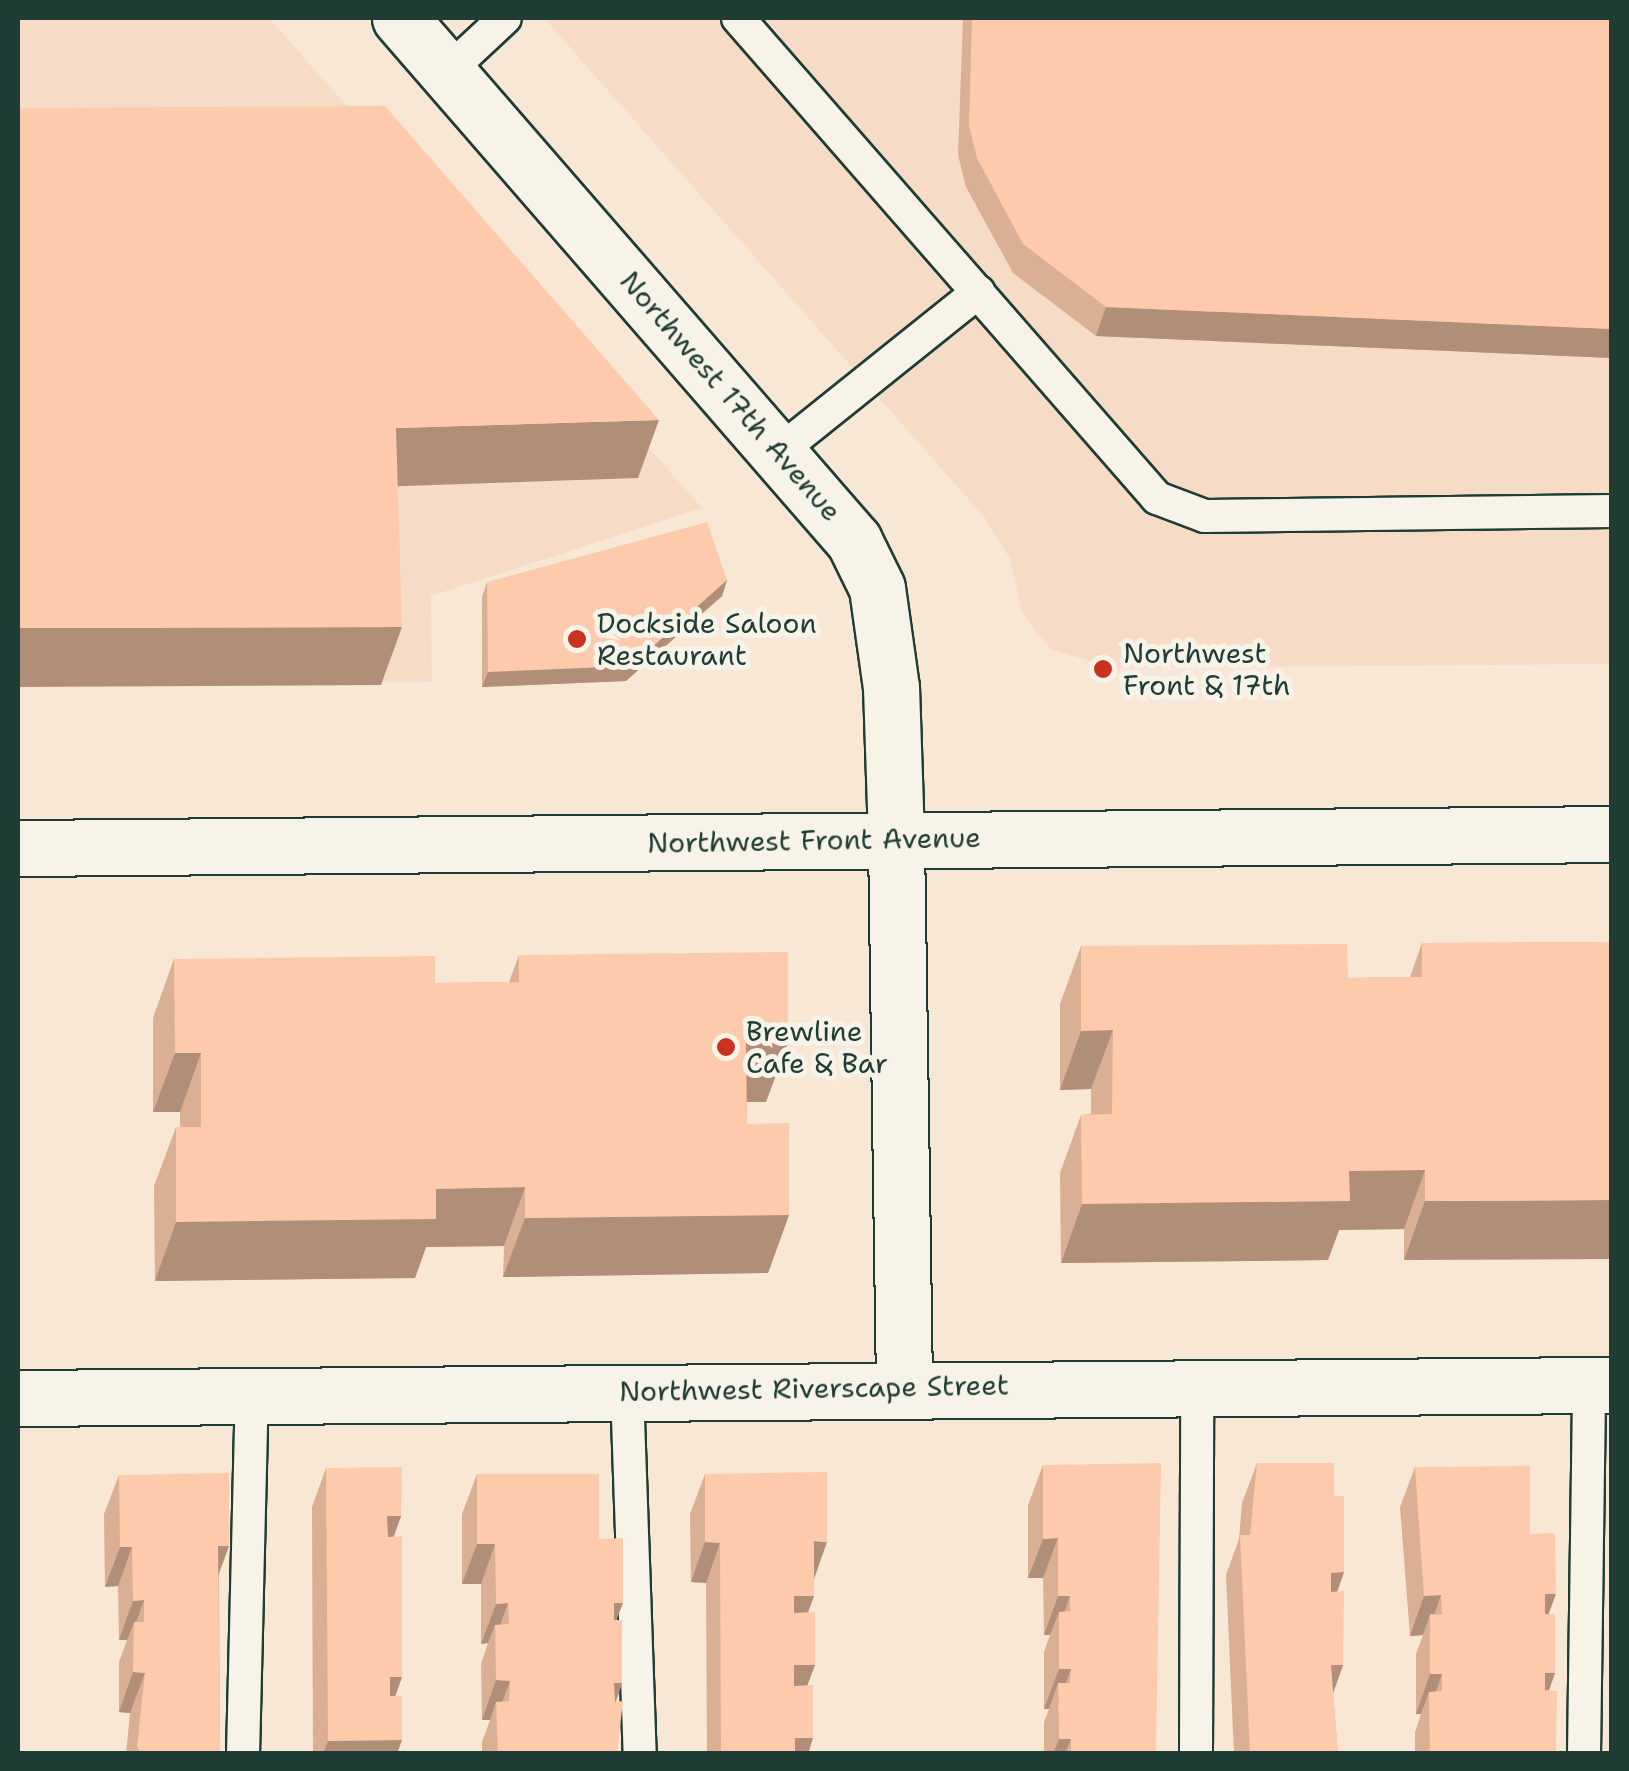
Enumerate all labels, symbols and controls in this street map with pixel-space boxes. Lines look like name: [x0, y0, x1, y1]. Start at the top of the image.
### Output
street label: Northwest 17th Avenue: [613, 264, 849, 528]
place label: Dockside Saloon Restaurant: [597, 606, 817, 672]
marker: Dockside Saloon Restaurant: [566, 628, 588, 650]
place label: Northwest Front & 17th: [1123, 636, 1291, 702]
marker: Northwest Front & 17th: [1092, 658, 1114, 680]
street label: Northwest Front Avenue: [647, 820, 981, 860]
place label: Brewline Cafe & Bar: [746, 1014, 888, 1080]
marker: Brewline Cafe & Bar: [715, 1036, 737, 1058]
street label: Northwest Riverscape Street: [619, 1368, 1009, 1408]

